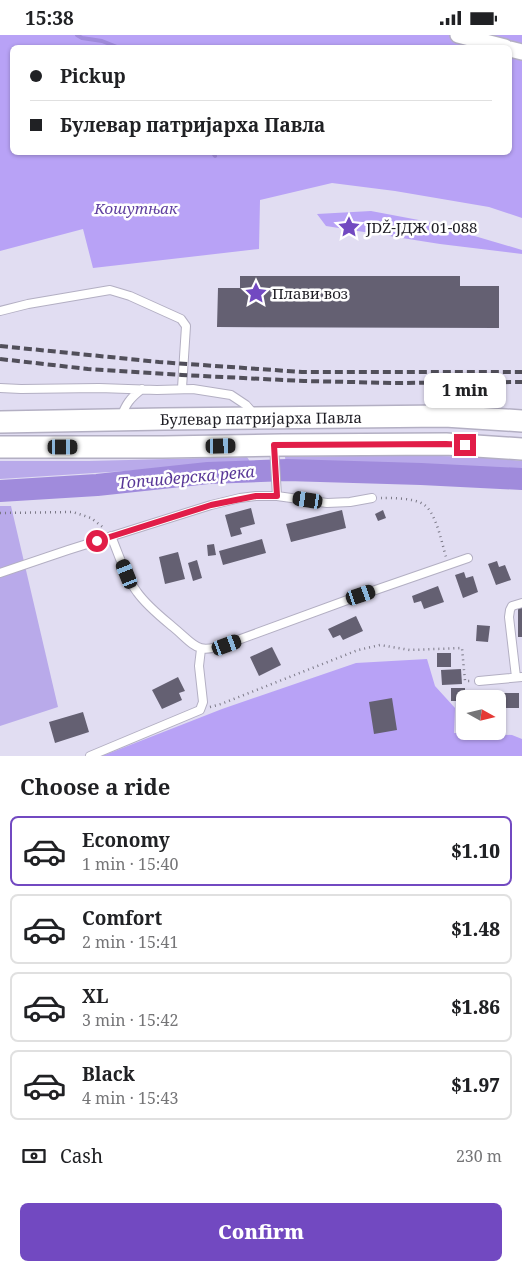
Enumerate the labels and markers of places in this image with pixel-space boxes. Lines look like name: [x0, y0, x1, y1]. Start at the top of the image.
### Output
place icon: JDŽ-JДЖ 01-088: [336, 214, 362, 240]
place label: JDŽ-JДЖ 01-088: [365, 217, 477, 237]
place icon: Плави воз: [243, 280, 269, 306]
place label: Плави воз: [272, 283, 348, 303]

